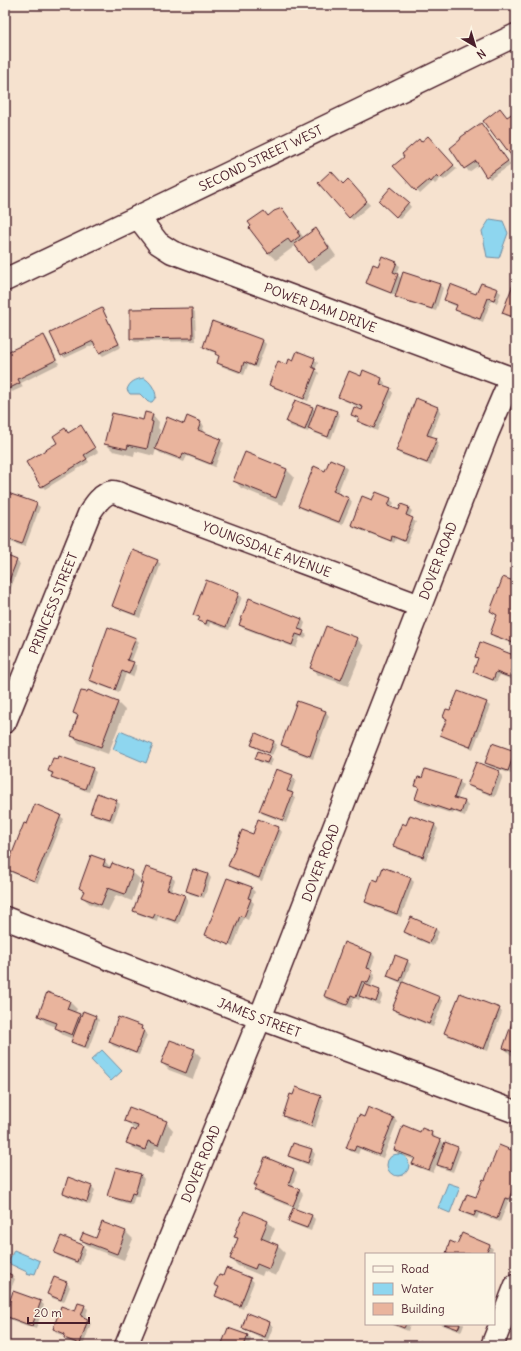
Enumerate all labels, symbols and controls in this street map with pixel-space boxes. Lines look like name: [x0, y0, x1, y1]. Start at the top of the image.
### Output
north arrow: [455, 26, 495, 66]
text: N: [474, 46, 488, 62]
street label: SECOND STREET WEST: [196, 121, 325, 195]
street label: POWER DAM DRIVE: [262, 279, 379, 336]
street label: YOUNGSDALE AVENUE: [200, 517, 334, 581]
street label: DOVER ROAD: [415, 519, 461, 602]
street label: PRINCESS STREET: [25, 550, 81, 657]
street label: DOVER ROAD: [298, 821, 343, 904]
street label: JAMES STREET: [215, 994, 304, 1041]
street label: DOVER ROAD: [177, 1122, 224, 1205]
legend: [365, 1253, 495, 1325]
text: Road: [401, 1261, 429, 1276]
text: Water: [401, 1281, 434, 1296]
scale bar: [28, 1299, 89, 1325]
text: Building: [401, 1301, 445, 1316]
text: 20 m: [34, 1305, 62, 1320]

